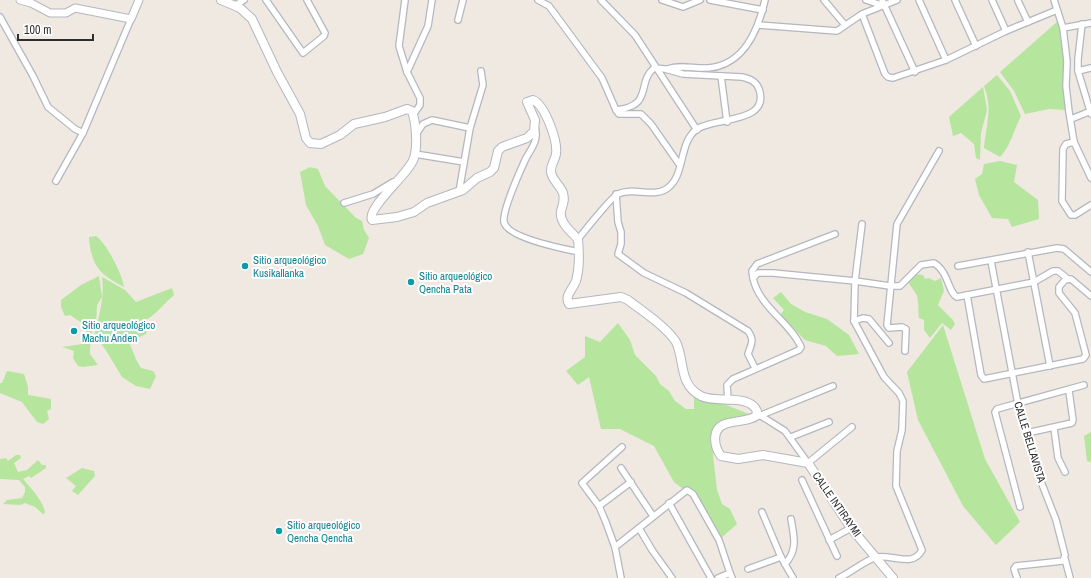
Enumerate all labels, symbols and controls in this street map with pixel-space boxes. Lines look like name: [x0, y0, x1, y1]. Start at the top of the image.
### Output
scale bar: [18, 16, 93, 42]
text: 100 m: [24, 22, 51, 38]
place label: Sitio arqueológico Kusikallanka: [253, 253, 326, 280]
marker: Sitio arqueológico Kusikallanka: [240, 261, 250, 271]
place label: Sitio arqueológico Qencha Pata: [419, 269, 492, 296]
marker: Sitio arqueológico Qencha Pata: [406, 277, 416, 287]
place label: Sitio arqueológico Machu Anden: [82, 318, 155, 345]
marker: Sitio arqueológico Machu Anden: [69, 326, 79, 336]
street label: CALLE BELLAVISTA: [1011, 400, 1049, 485]
street label: CALLE INTIRAYMI: [809, 469, 865, 539]
place label: Sitio arqueológico Qencha Qencha: [287, 518, 360, 545]
marker: Sitio arqueológico Qencha Qencha: [274, 526, 284, 536]

